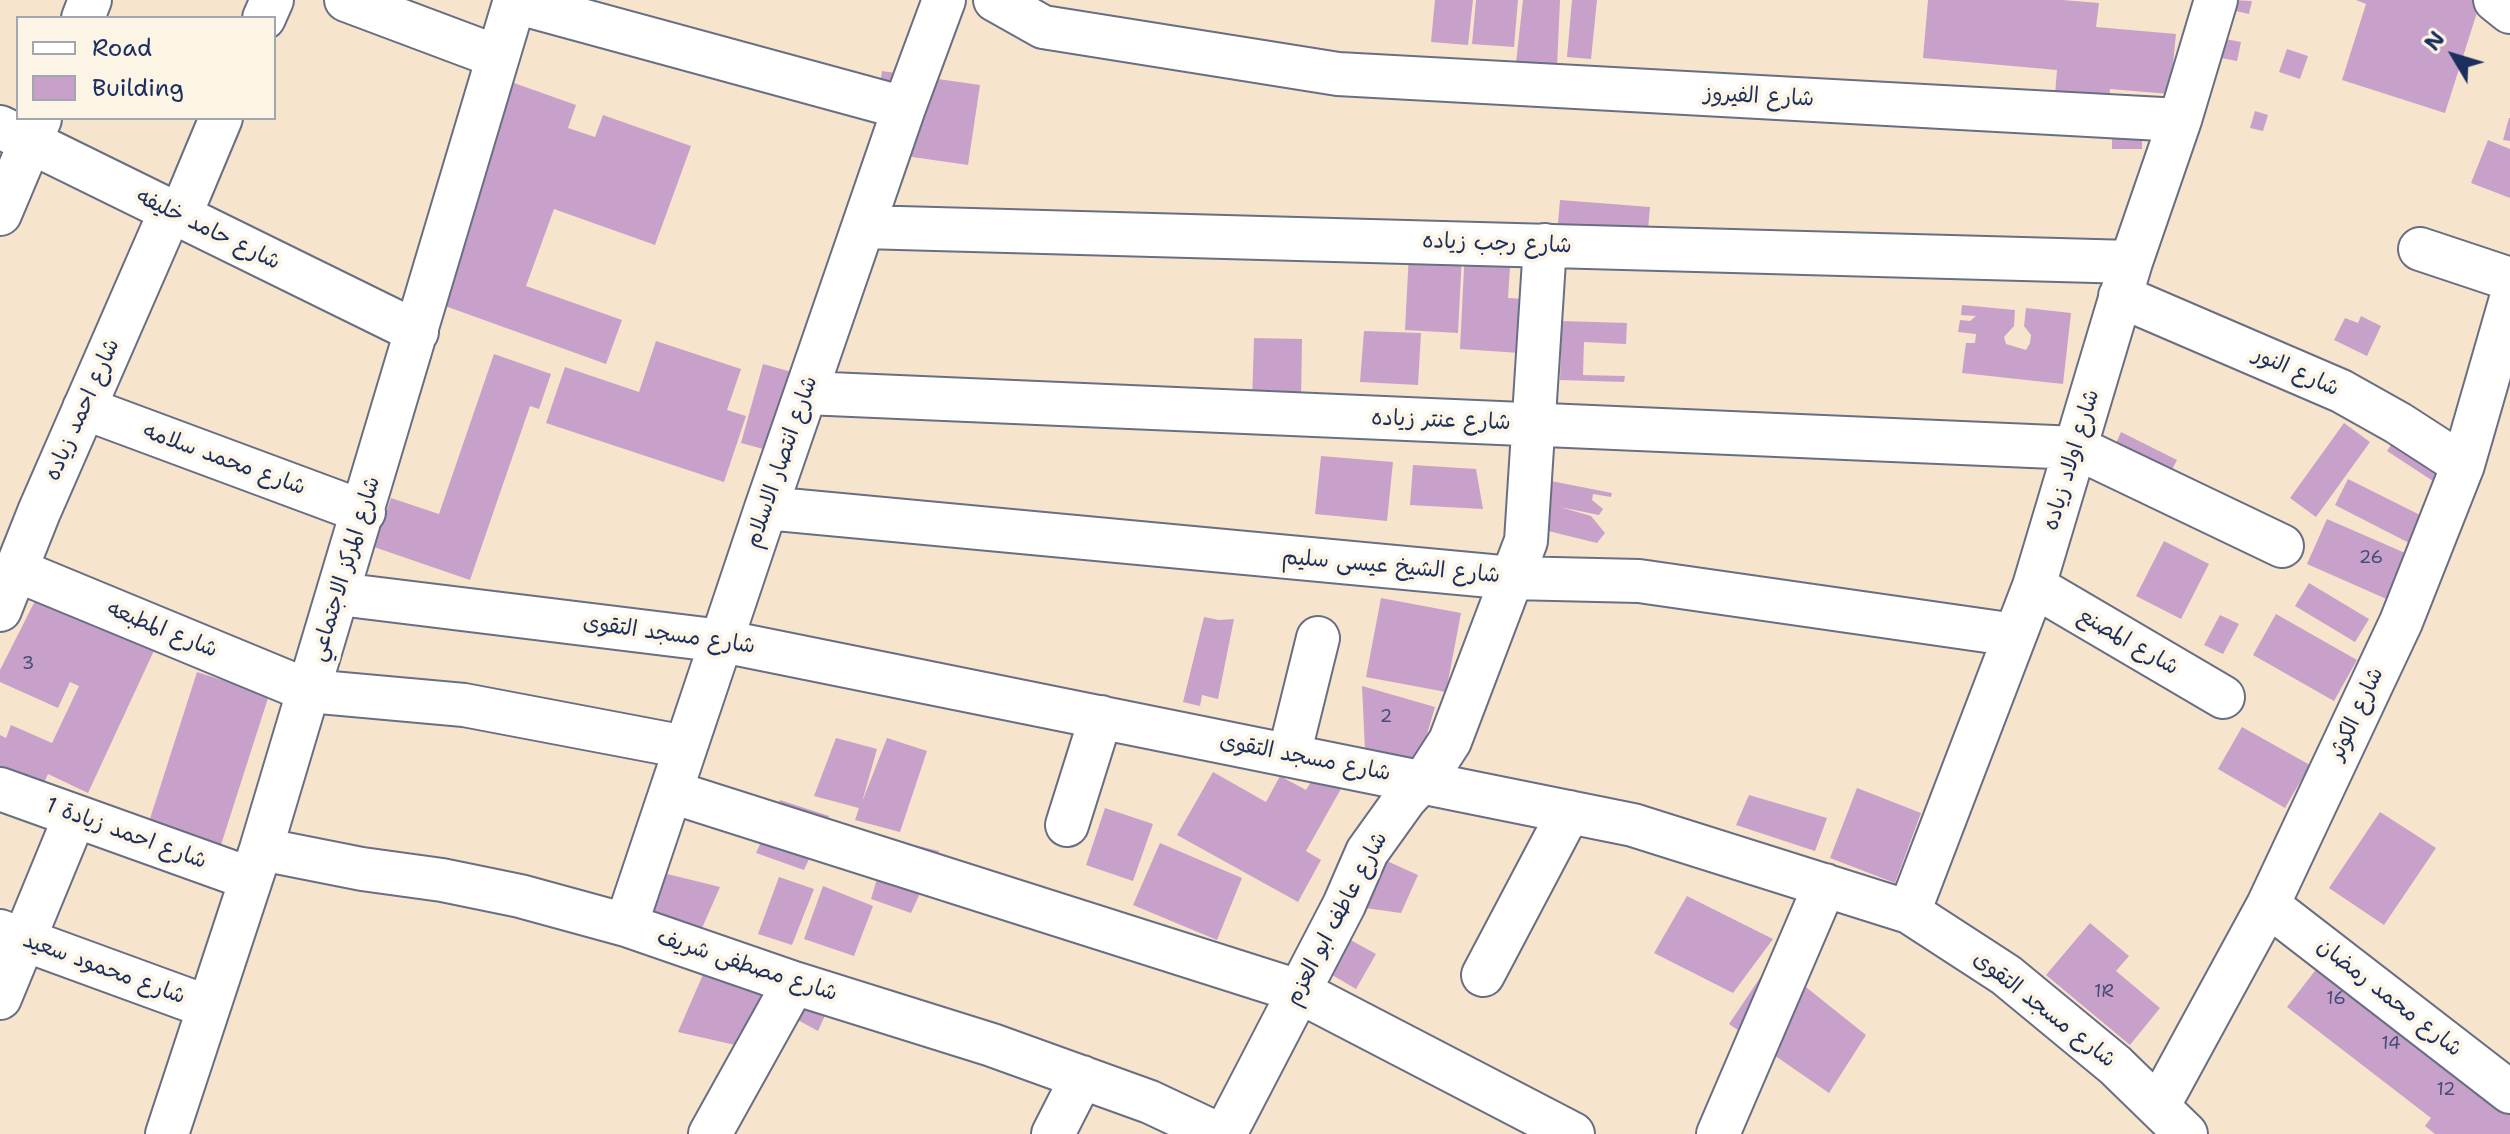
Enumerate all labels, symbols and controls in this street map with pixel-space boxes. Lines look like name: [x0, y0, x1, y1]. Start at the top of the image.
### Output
legend: [16, 16, 276, 120]
north arrow: [2414, 16, 2494, 96]
text: N: [2418, 25, 2451, 57]
text: Road: [92, 32, 152, 64]
text: Building: [92, 72, 184, 104]
street label: شارع الفيروز: [1703, 81, 1815, 113]
street label: شارع حامد خليفه: [132, 184, 284, 276]
street label: شارع رجب زياده: [1422, 228, 1572, 260]
street label: شارع احمد زياده: [40, 335, 126, 485]
street label: شارع النور: [2249, 341, 2343, 403]
street label: شارع انتصار الاسلام: [740, 373, 824, 551]
street label: شارع اولاد زياده: [2038, 386, 2106, 534]
street label: شارع عنتر زياده: [1371, 405, 1511, 437]
street label: شارع محمد سلامه: [139, 418, 309, 502]
street label: شارع المركز الاجتماعي: [305, 473, 387, 665]
street label: شارع الشيخ عيسى سليم: [1281, 544, 1501, 590]
house number: 26: [2359, 547, 2383, 569]
street label: شارع المطبعه: [103, 596, 221, 664]
street label: شارع المصنع: [2073, 603, 2183, 681]
street label: شارع مسجد التقوى: [581, 610, 757, 660]
house number: 3: [22, 653, 34, 675]
street label: شارع الكوثر: [2324, 664, 2390, 764]
house number: 2: [1380, 706, 1392, 728]
street label: شارع مسجد التقوى: [1217, 728, 1393, 788]
street label: شارع احمد زيادة 1: [42, 793, 210, 875]
street label: شارع عاطف ابو العزم: [1280, 828, 1394, 1010]
street label: شارع مصطفى شريف: [653, 924, 841, 1008]
street label: شارع محمود سعيد: [19, 927, 189, 1011]
street label: شارع محمد رمضان: [2311, 933, 2467, 1063]
street label: شارع مسجد التقوى: [1967, 946, 2121, 1074]
house number: 1R: [2094, 981, 2114, 1003]
house number: 16: [2326, 988, 2346, 1010]
house number: 14: [2381, 1033, 2401, 1055]
house number: 12: [2436, 1079, 2456, 1101]

